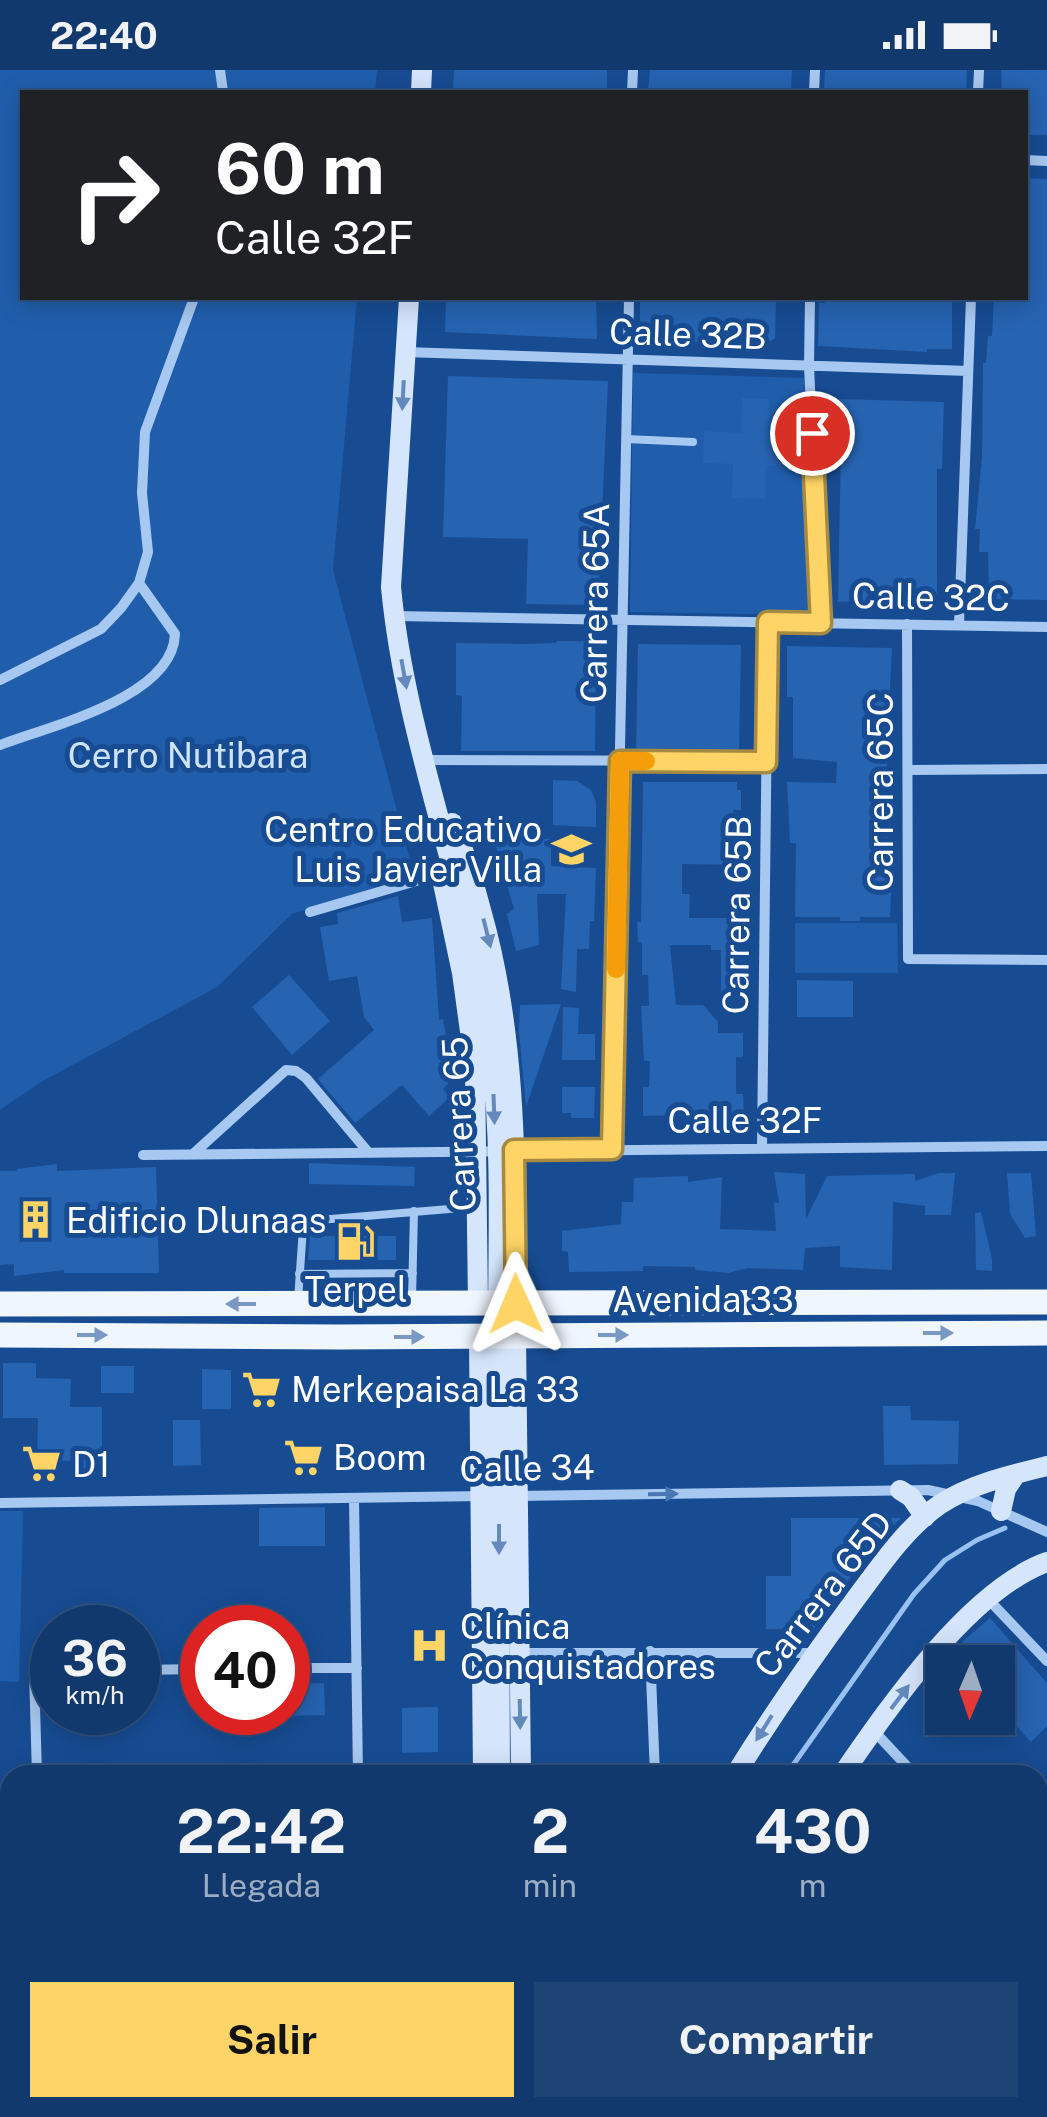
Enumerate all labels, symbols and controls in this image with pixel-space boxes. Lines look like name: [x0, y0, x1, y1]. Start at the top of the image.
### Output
text: 22:40: [50, 13, 158, 58]
text: 60 m: [215, 127, 385, 210]
icon: right: [50, 130, 180, 260]
text: Calle 32F: [215, 211, 414, 264]
street label: Calle 32B: [609, 311, 767, 357]
one-way arrow: [395, 379, 411, 411]
pin: [770, 391, 855, 476]
icon: arrive: [785, 406, 840, 461]
street label: Carrera 65A: [573, 503, 617, 703]
street label: Calle 32C: [852, 575, 1010, 619]
one-way arrow: [397, 659, 412, 690]
street label: Carrera 65C: [860, 692, 901, 892]
park label: Cerro Nutibara: [68, 735, 308, 776]
place label: Centro Educativo Luis Javier Villa: [264, 809, 542, 890]
street label: Carrera 65B: [715, 815, 759, 1015]
school or university icon: Centro Educativo Luis Javier Villa: [551, 828, 593, 870]
one-way arrow: [480, 918, 496, 949]
street label: Carrera 65: [434, 1035, 484, 1213]
one-way arrow: [486, 1093, 502, 1125]
street label: Calle 32F: [668, 1100, 822, 1141]
building icon: Edificio Dlunaas: [15, 1199, 57, 1241]
place label: Edificio Dlunaas: [66, 1200, 326, 1241]
fuel station icon: Terpel: [335, 1221, 377, 1263]
position arrow: [464, 1252, 568, 1356]
place label: Terpel: [304, 1269, 408, 1310]
street label: Avenida 33: [612, 1279, 794, 1320]
one-way arrow: [224, 1296, 256, 1312]
one-way arrow: [923, 1325, 955, 1341]
one-way arrow: [598, 1326, 630, 1342]
one-way arrow: [77, 1327, 109, 1343]
one-way arrow: [394, 1329, 426, 1345]
supermarket icon: Merkepaisa La 33: [240, 1368, 282, 1410]
place label: Merkepaisa La 33: [291, 1369, 580, 1410]
supermarket icon: Boom: [282, 1436, 324, 1478]
place label: Boom: [333, 1437, 426, 1478]
supermarket icon: D1: [21, 1443, 63, 1485]
place label: D1: [72, 1444, 111, 1485]
street label: Calle 34: [459, 1446, 595, 1490]
one-way arrow: [648, 1485, 680, 1501]
street label: Carrera 65D: [745, 1503, 901, 1685]
one-way arrow: [491, 1523, 507, 1555]
speed limit sign: 40: [180, 1605, 310, 1735]
place label: Clínica Conquistadores: [460, 1606, 716, 1687]
hospital icon: Clínica Conquistadores: [409, 1625, 451, 1667]
text: 36: [62, 1628, 128, 1687]
north arrow: [925, 1645, 1015, 1735]
map controls: [925, 1645, 1015, 1735]
text: km/h: [66, 1680, 124, 1710]
one-way arrow: [890, 1684, 910, 1710]
one-way arrow: [512, 1698, 528, 1730]
one-way arrow: [755, 1715, 774, 1742]
text: 22:42: [177, 1796, 346, 1867]
text: 2: [531, 1796, 569, 1867]
text: 430: [754, 1796, 871, 1867]
text: Llegada: [202, 1867, 321, 1904]
text: min: [523, 1867, 577, 1904]
text: m: [799, 1867, 826, 1904]
button: Salir: [30, 1982, 514, 2097]
button: Compartir: [534, 1982, 1018, 2097]

